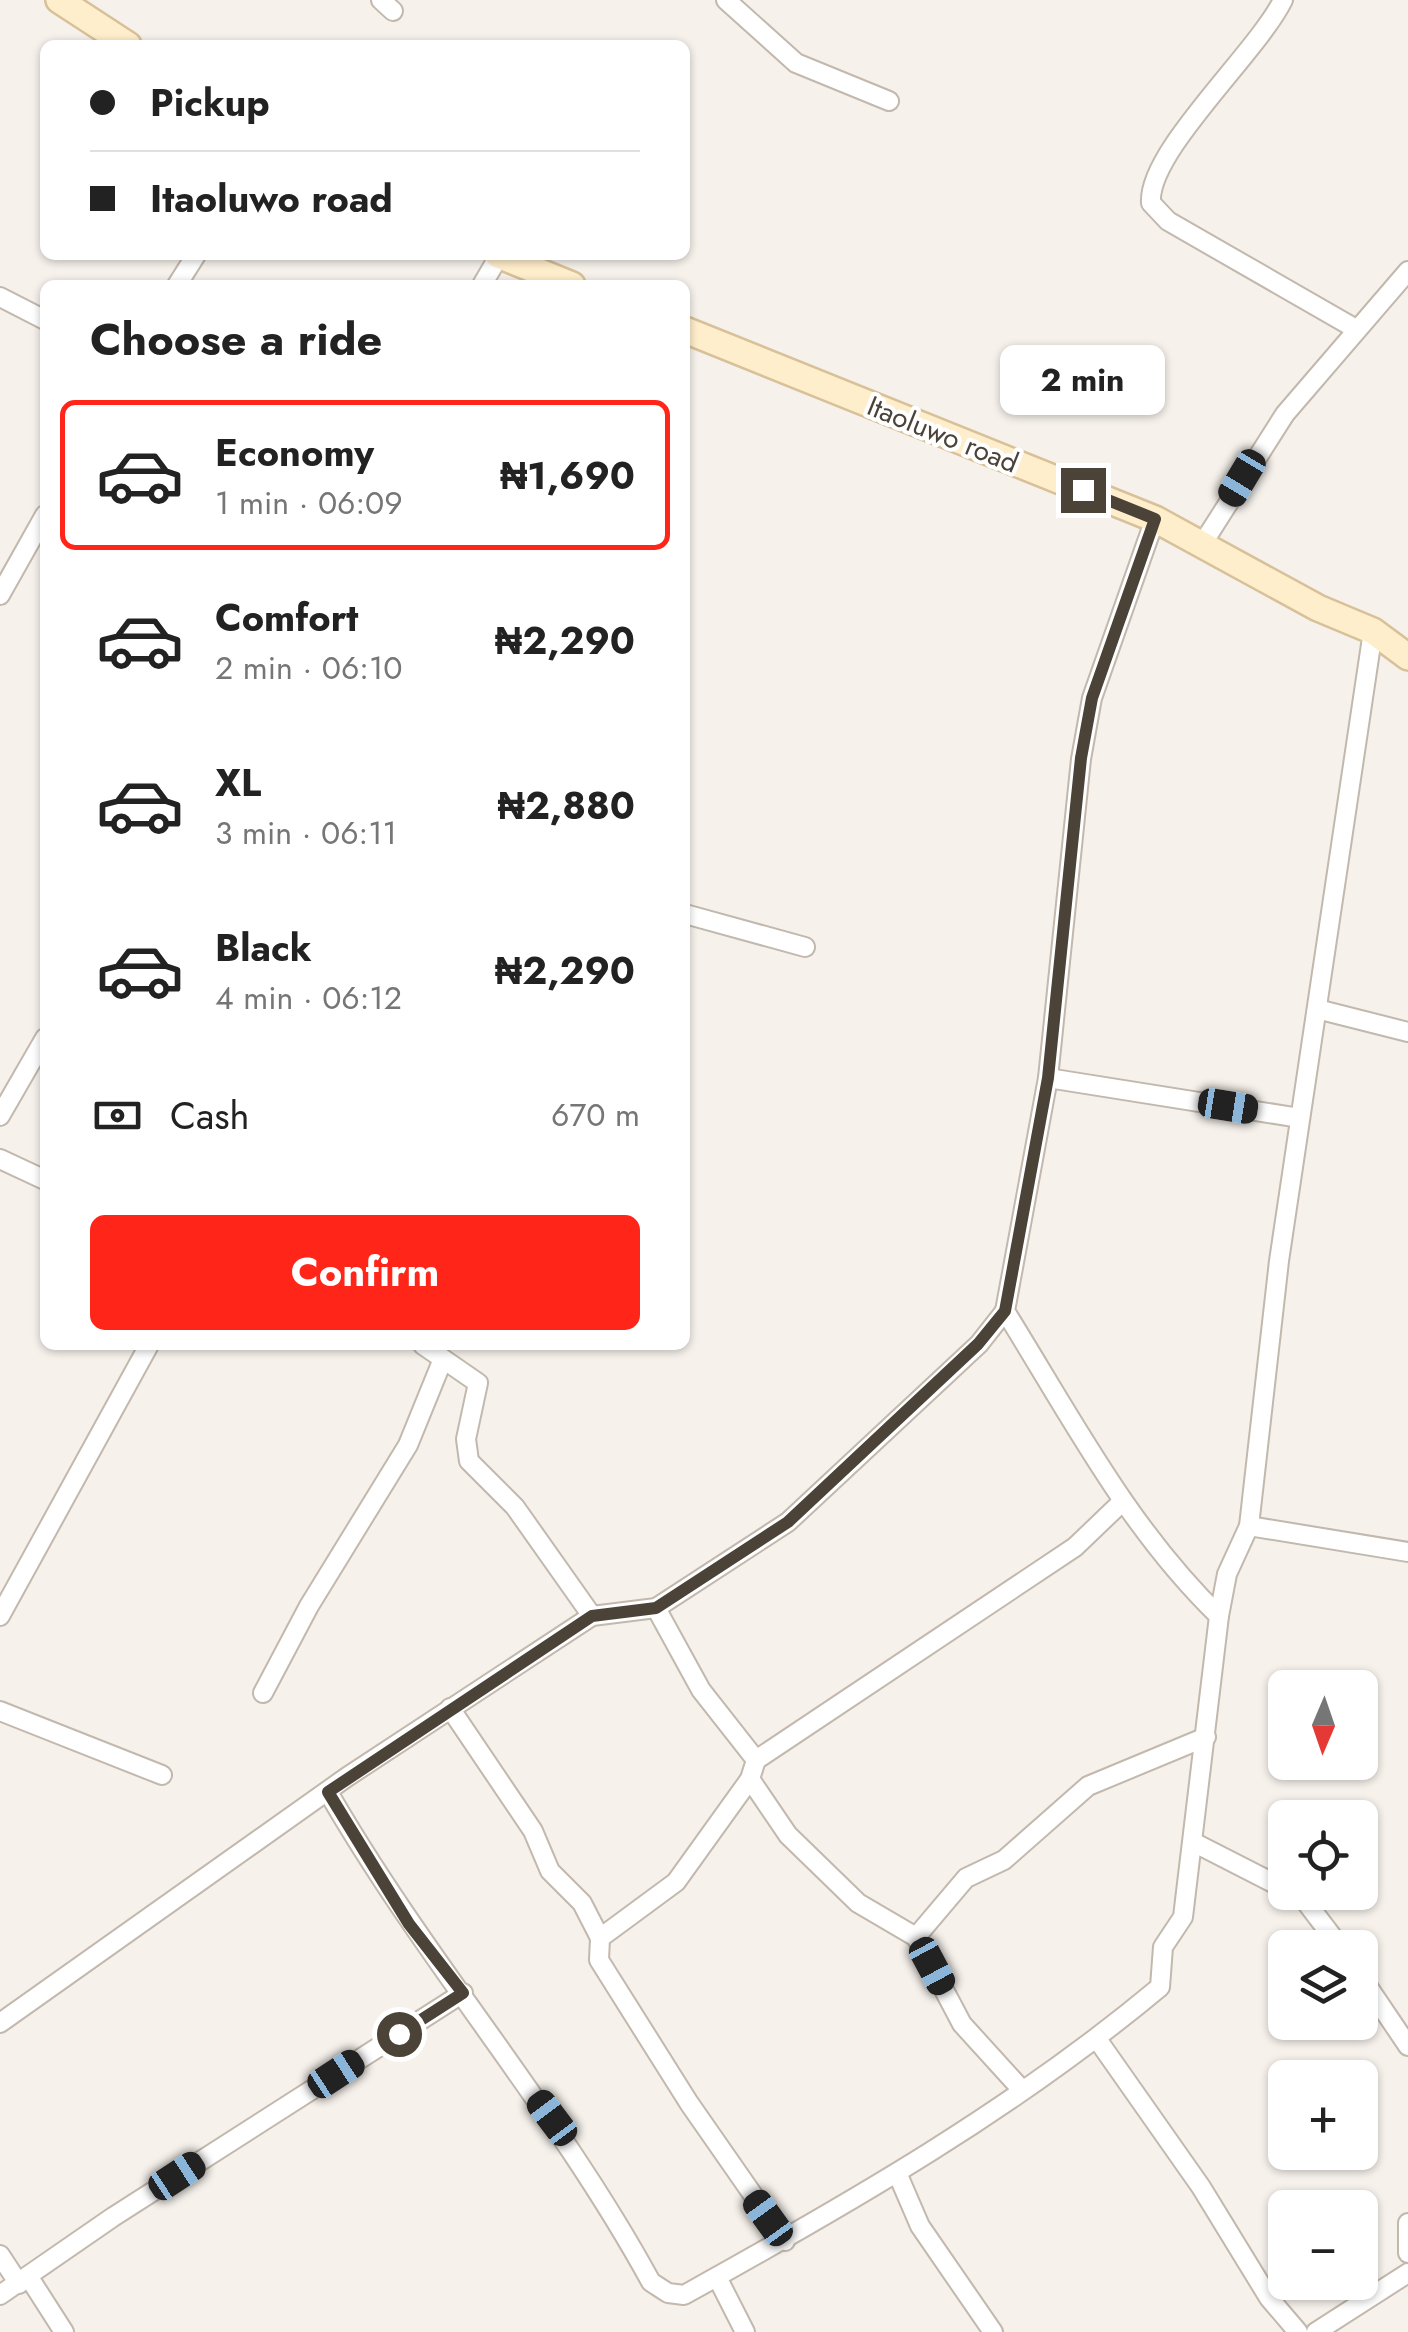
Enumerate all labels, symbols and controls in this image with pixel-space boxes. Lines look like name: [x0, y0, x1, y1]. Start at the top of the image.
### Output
text: Pickup: [150, 75, 270, 130]
text: Itaoluwo road: [150, 171, 393, 226]
text: Choose a ride: [90, 307, 382, 372]
callout: 2 min: [1000, 345, 1166, 415]
text: 2 min: [1040, 357, 1125, 403]
street label: Itaoluwo road: [861, 386, 1025, 483]
text: Economy: [215, 425, 374, 480]
icon: car: [95, 430, 185, 520]
car: [1214, 445, 1270, 511]
text: ₦1,690: [500, 448, 635, 503]
route end: [1061, 468, 1106, 513]
text: 1 min · 06:09: [215, 480, 403, 526]
text: Comfort: [215, 590, 358, 645]
icon: car: [95, 595, 185, 685]
text: ₦2,290: [495, 613, 635, 668]
text: 2 min · 06:10: [215, 645, 403, 691]
text: XL: [215, 755, 261, 810]
icon: car: [95, 760, 185, 850]
text: ₦2,880: [498, 778, 635, 833]
text: 3 min · 06:11: [215, 810, 397, 856]
text: Black: [215, 920, 312, 975]
icon: car: [95, 925, 185, 1015]
text: ₦2,290: [495, 943, 635, 998]
text: 4 min · 06:12: [215, 975, 402, 1021]
car: [1196, 1086, 1260, 1126]
icon: cash: [90, 1088, 145, 1143]
text: Cash: [170, 1088, 250, 1143]
text: 670 m: [551, 1092, 640, 1138]
button: Confirm: [90, 1215, 640, 1330]
north arrow: [1268, 1670, 1378, 1780]
map controls: [1268, 1670, 1378, 2300]
button: locate: [1268, 1800, 1378, 1910]
button: layers: [1268, 1930, 1378, 2040]
car: [905, 1932, 959, 2000]
route start: [377, 2012, 422, 2057]
car: [303, 2045, 369, 2103]
button: +: [1268, 2060, 1378, 2170]
car: [522, 2085, 582, 2151]
car: [144, 2147, 210, 2205]
car: [738, 2185, 798, 2251]
button: −: [1268, 2190, 1378, 2300]

